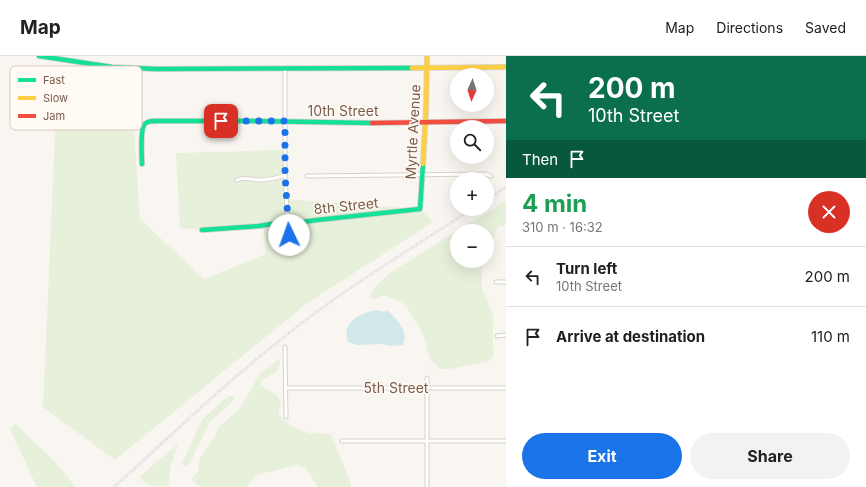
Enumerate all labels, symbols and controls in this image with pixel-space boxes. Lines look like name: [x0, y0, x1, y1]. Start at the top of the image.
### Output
text: Map: [20, 16, 61, 39]
text: Map: [665, 19, 694, 36]
text: Directions: [716, 19, 783, 36]
text: Saved: [805, 19, 846, 36]
legend: [10, 66, 142, 130]
north arrow: [450, 68, 494, 112]
map controls: [450, 68, 494, 268]
text: 200 m: [588, 71, 676, 105]
icon: left: [522, 72, 574, 124]
text: Fast: [43, 73, 65, 87]
street label: Myrtle Avenue: [402, 84, 423, 180]
text: Slow: [43, 91, 68, 105]
street label: 10th Street: [307, 102, 379, 119]
pin: [204, 104, 238, 138]
text: 10th Street: [588, 105, 679, 126]
text: Jam: [43, 109, 65, 123]
icon: arrive: [210, 110, 232, 132]
button: search: [450, 120, 494, 164]
icon: arrive: [566, 148, 588, 170]
text: Then: [522, 150, 558, 169]
button: +: [450, 172, 494, 216]
text: 4 min: [522, 189, 587, 218]
button: close: [808, 191, 850, 233]
street label: 8th Street: [313, 194, 380, 217]
position arrow: [268, 214, 310, 256]
text: 310 m · 16:32: [522, 219, 603, 235]
button: −: [450, 224, 494, 268]
text: Turn left: [556, 259, 617, 278]
icon: left: [522, 266, 544, 288]
text: 200 m: [805, 267, 850, 286]
text: 10th Street: [556, 278, 622, 294]
icon: arrive: [522, 326, 544, 348]
text: Arrive at destination: [556, 327, 705, 346]
text: 110 m: [811, 327, 850, 346]
street label: 5th Street: [364, 379, 429, 396]
button: Exit: [522, 433, 682, 479]
button: Share: [690, 433, 850, 479]

